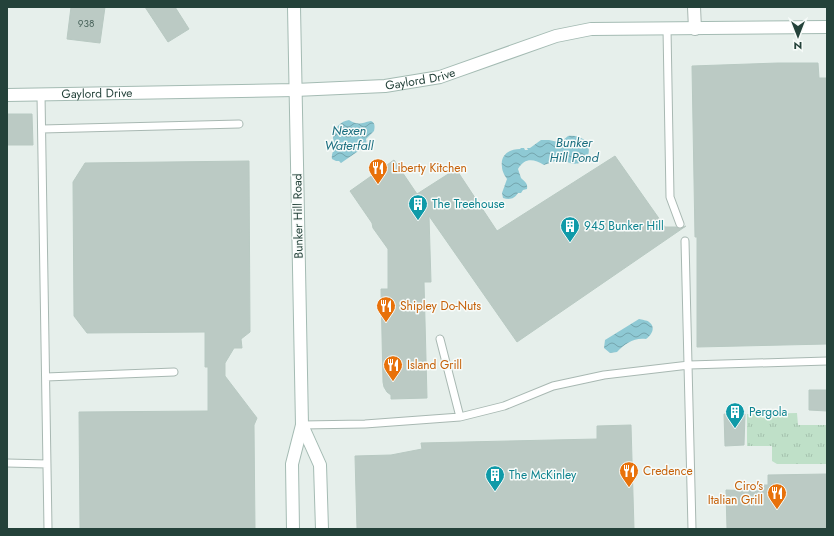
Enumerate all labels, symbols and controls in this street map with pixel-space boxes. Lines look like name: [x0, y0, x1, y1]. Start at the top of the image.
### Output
house number: 938: [78, 16, 94, 31]
north arrow: [778, 16, 818, 56]
text: N: [794, 38, 802, 54]
street label: Gaylord Drive: [384, 63, 458, 95]
street label: Gaylord Drive: [61, 84, 133, 103]
water label: Nexen Waterfall: [325, 121, 375, 155]
water label: Bunker Hill Pond: [549, 133, 599, 167]
restaurant icon: Liberty Kitchen: [367, 157, 389, 185]
place label: Liberty Kitchen: [392, 159, 467, 177]
street label: Bunker Hill Road: [288, 173, 308, 259]
building icon: The Treehouse: [407, 193, 429, 221]
place label: The Treehouse: [432, 195, 505, 213]
building icon: 945 Bunker Hill: [559, 215, 581, 243]
place label: 945 Bunker Hill: [584, 217, 664, 235]
restaurant icon: Shipley Do-Nuts: [375, 295, 397, 323]
place label: Shipley Do-Nuts: [400, 297, 481, 315]
restaurant icon: Island Grill: [382, 354, 404, 382]
place label: Island Grill: [407, 356, 462, 374]
building icon: Pergola: [724, 401, 746, 429]
place label: Pergola: [749, 403, 787, 421]
restaurant icon: Credence: [618, 460, 640, 488]
place label: Credence: [643, 462, 693, 480]
building icon: The McKinley: [484, 464, 506, 492]
place label: The McKinley: [509, 466, 577, 484]
place label: Ciro's Italian Grill: [708, 477, 763, 509]
restaurant icon: Ciro's Italian Grill: [766, 482, 788, 510]

